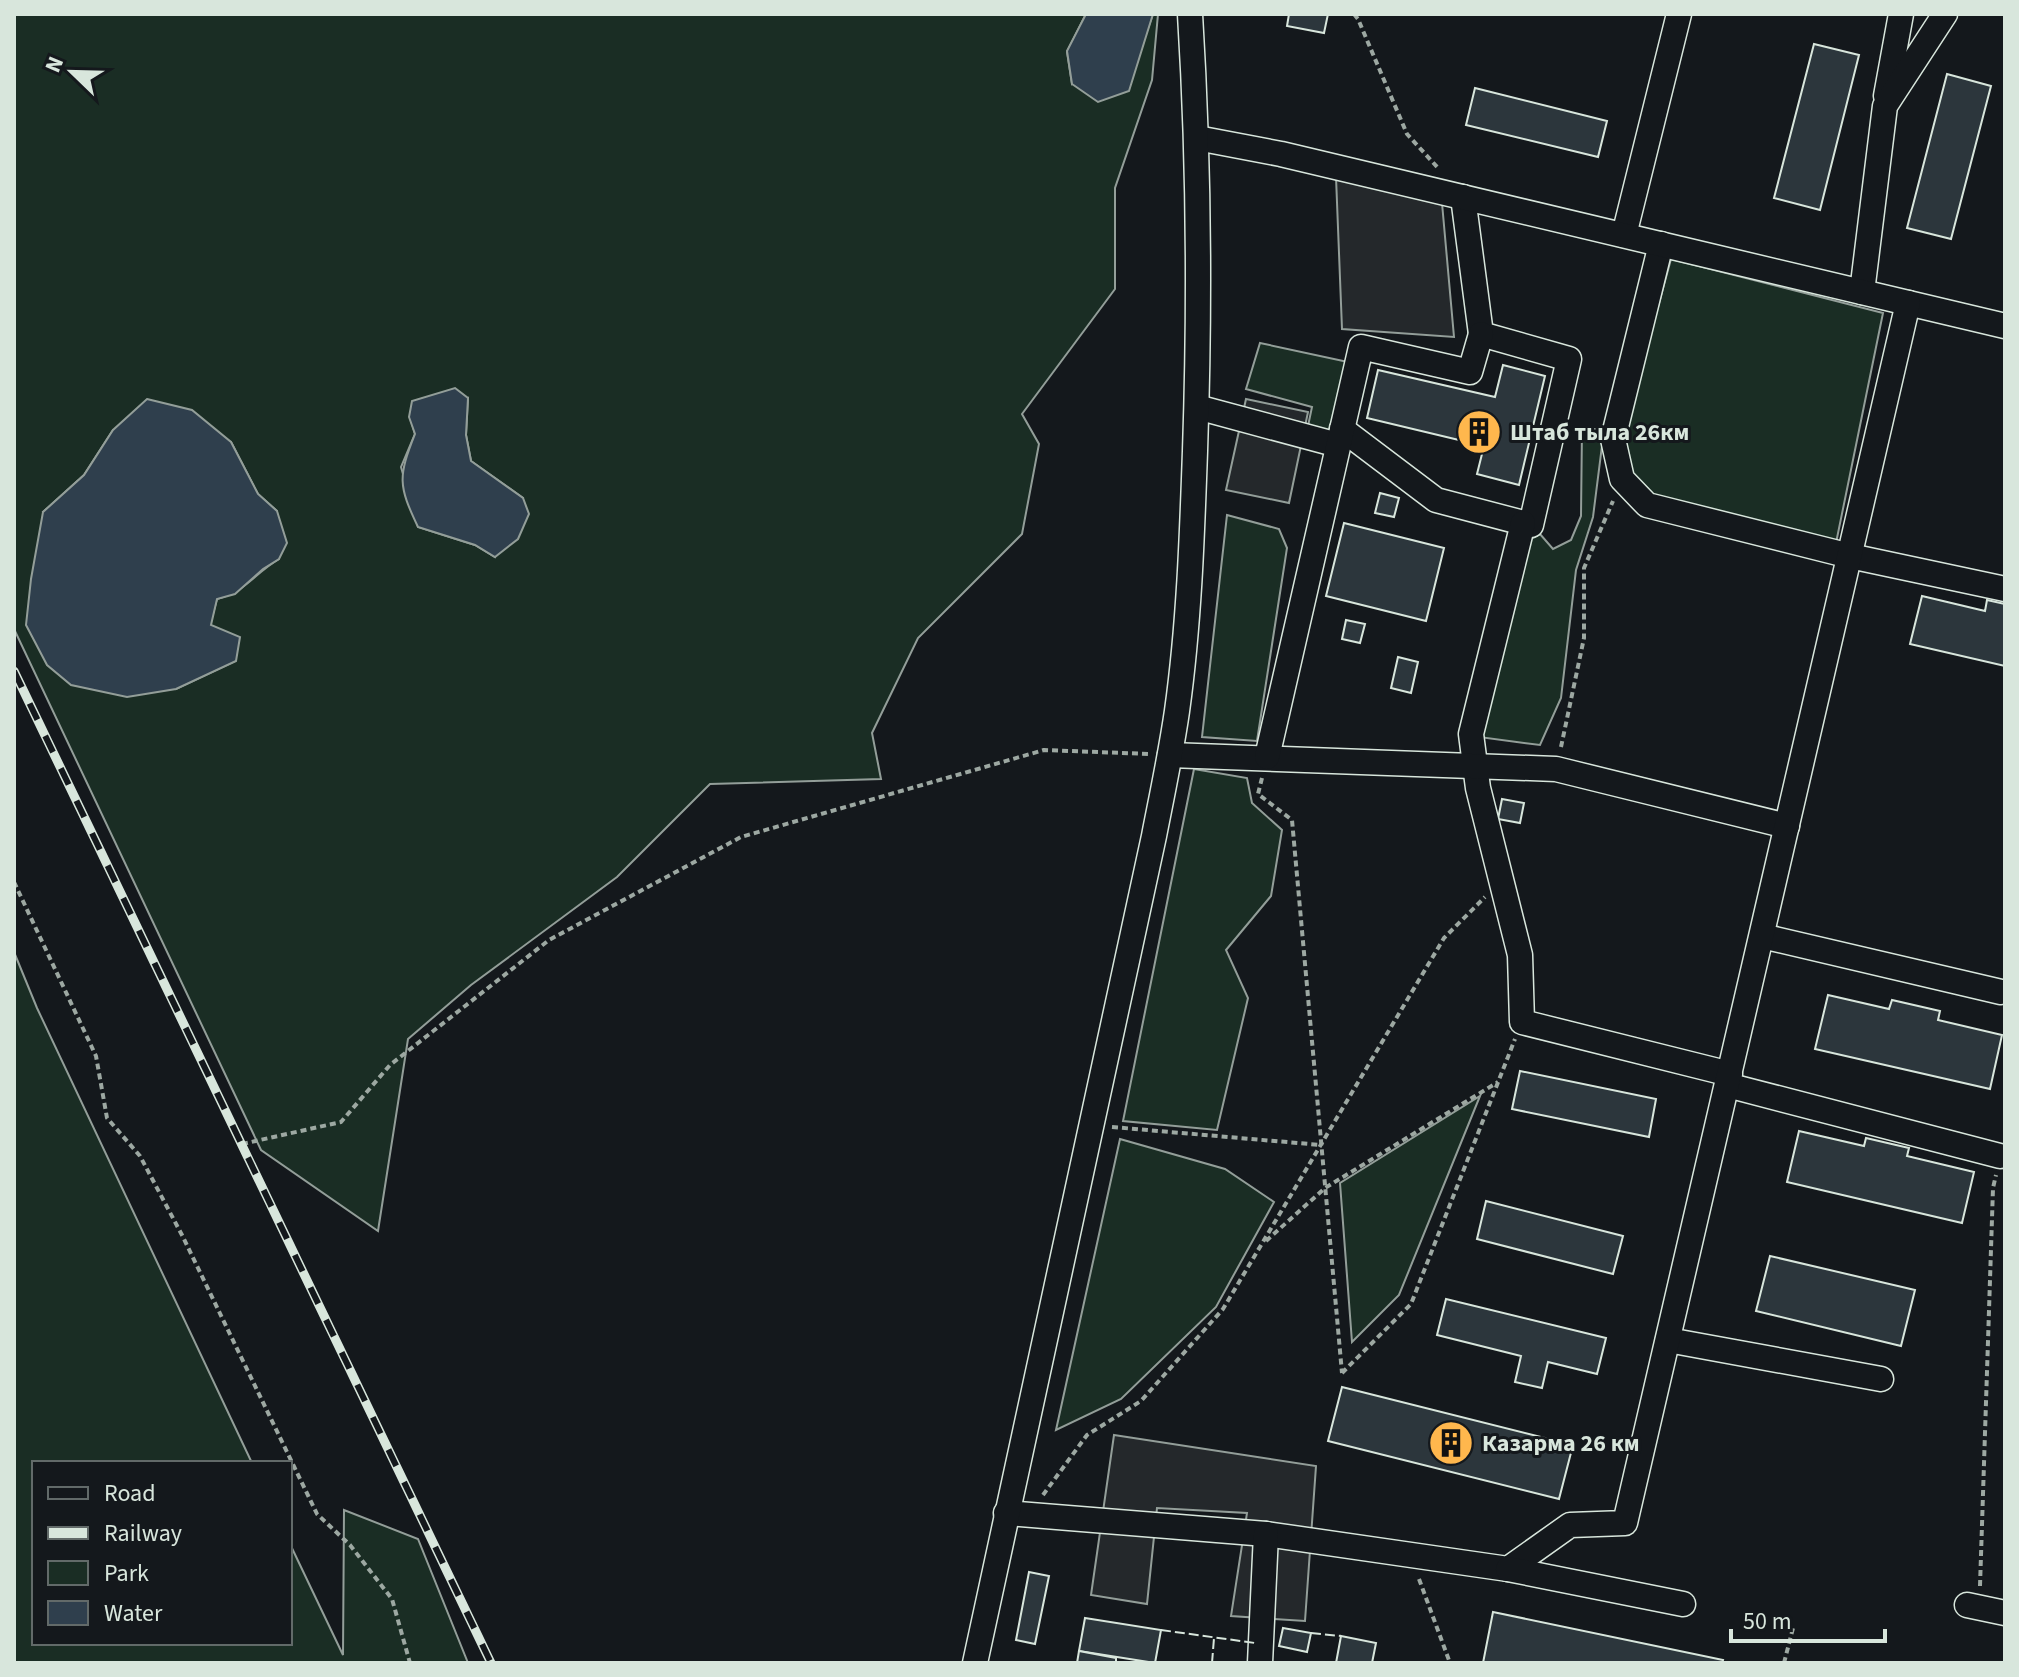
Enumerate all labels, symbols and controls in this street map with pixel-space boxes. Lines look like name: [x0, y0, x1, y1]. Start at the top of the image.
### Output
north arrow: [32, 32, 112, 112]
text: N: [37, 52, 72, 78]
building icon: Штаб тыла 26км: [1455, 408, 1503, 456]
place label: Штаб тыла 26км: [1510, 415, 1689, 450]
building icon: Казарма 26 км: [1427, 1419, 1475, 1467]
place label: Казарма 26 км: [1482, 1426, 1640, 1461]
legend: [32, 1461, 292, 1645]
text: Road: [104, 1476, 156, 1511]
text: Railway: [104, 1516, 182, 1551]
text: Park: [104, 1556, 149, 1591]
scale bar: [1731, 1593, 1885, 1643]
text: Water: [104, 1596, 163, 1631]
text: 50 m: [1743, 1604, 1792, 1639]

